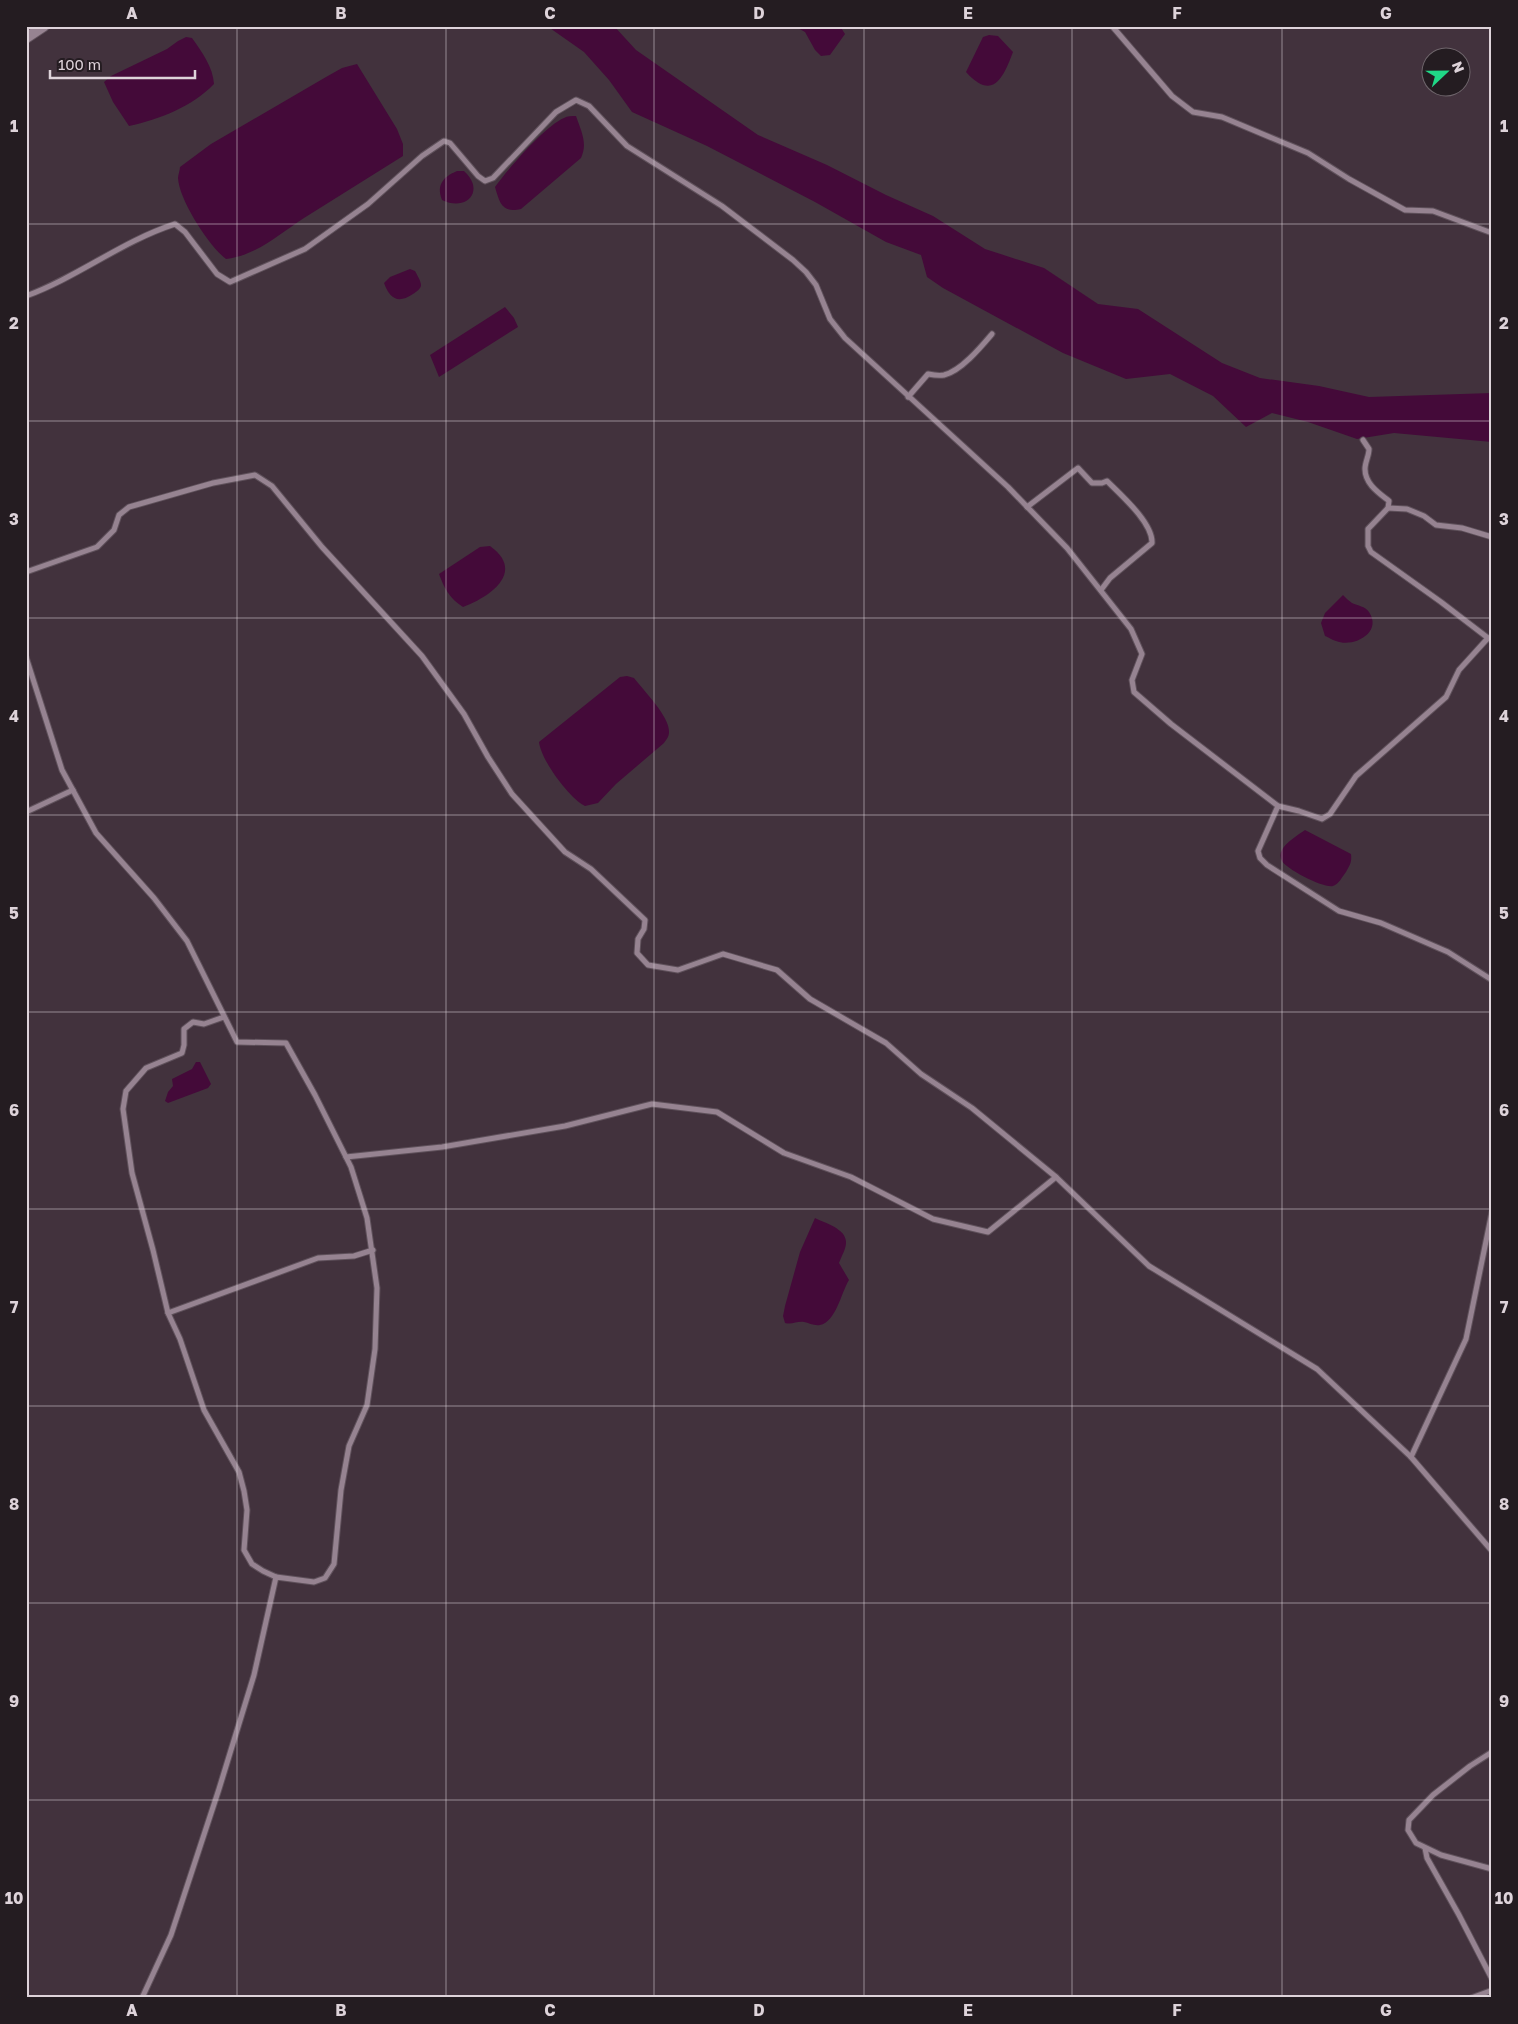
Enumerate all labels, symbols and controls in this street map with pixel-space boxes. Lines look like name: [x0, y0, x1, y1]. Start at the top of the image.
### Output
text: A: [126, 3, 138, 23]
text: B: [335, 3, 347, 23]
text: C: [544, 3, 556, 23]
text: D: [753, 3, 765, 23]
text: E: [963, 3, 973, 23]
text: F: [1172, 3, 1182, 23]
text: G: [1380, 3, 1392, 23]
scale bar: [50, 48, 195, 80]
north arrow: [1420, 48, 1470, 98]
text: 100 m: [58, 55, 101, 73]
text: N: [1449, 59, 1468, 75]
text: 1: [10, 116, 18, 136]
text: 1: [1500, 116, 1508, 136]
text: 2: [9, 313, 19, 333]
text: 2: [1499, 313, 1509, 333]
text: 3: [9, 509, 19, 529]
text: 3: [1499, 509, 1509, 529]
text: 4: [9, 706, 19, 726]
text: 4: [1499, 706, 1509, 726]
text: 5: [9, 903, 19, 923]
text: 5: [1499, 903, 1509, 923]
text: 6: [9, 1100, 19, 1120]
text: 6: [1499, 1100, 1509, 1120]
text: 7: [10, 1297, 19, 1317]
text: 7: [1500, 1297, 1509, 1317]
text: 8: [9, 1494, 19, 1514]
text: 8: [1499, 1494, 1509, 1514]
text: 9: [9, 1691, 19, 1711]
text: 9: [1499, 1691, 1509, 1711]
text: 10: [5, 1888, 23, 1908]
text: 10: [1495, 1888, 1513, 1908]
text: A: [126, 2000, 138, 2020]
text: B: [335, 2000, 347, 2020]
text: C: [544, 2000, 556, 2020]
text: D: [753, 2000, 765, 2020]
text: E: [963, 2000, 973, 2020]
text: F: [1172, 2000, 1182, 2020]
text: G: [1380, 2000, 1392, 2020]

